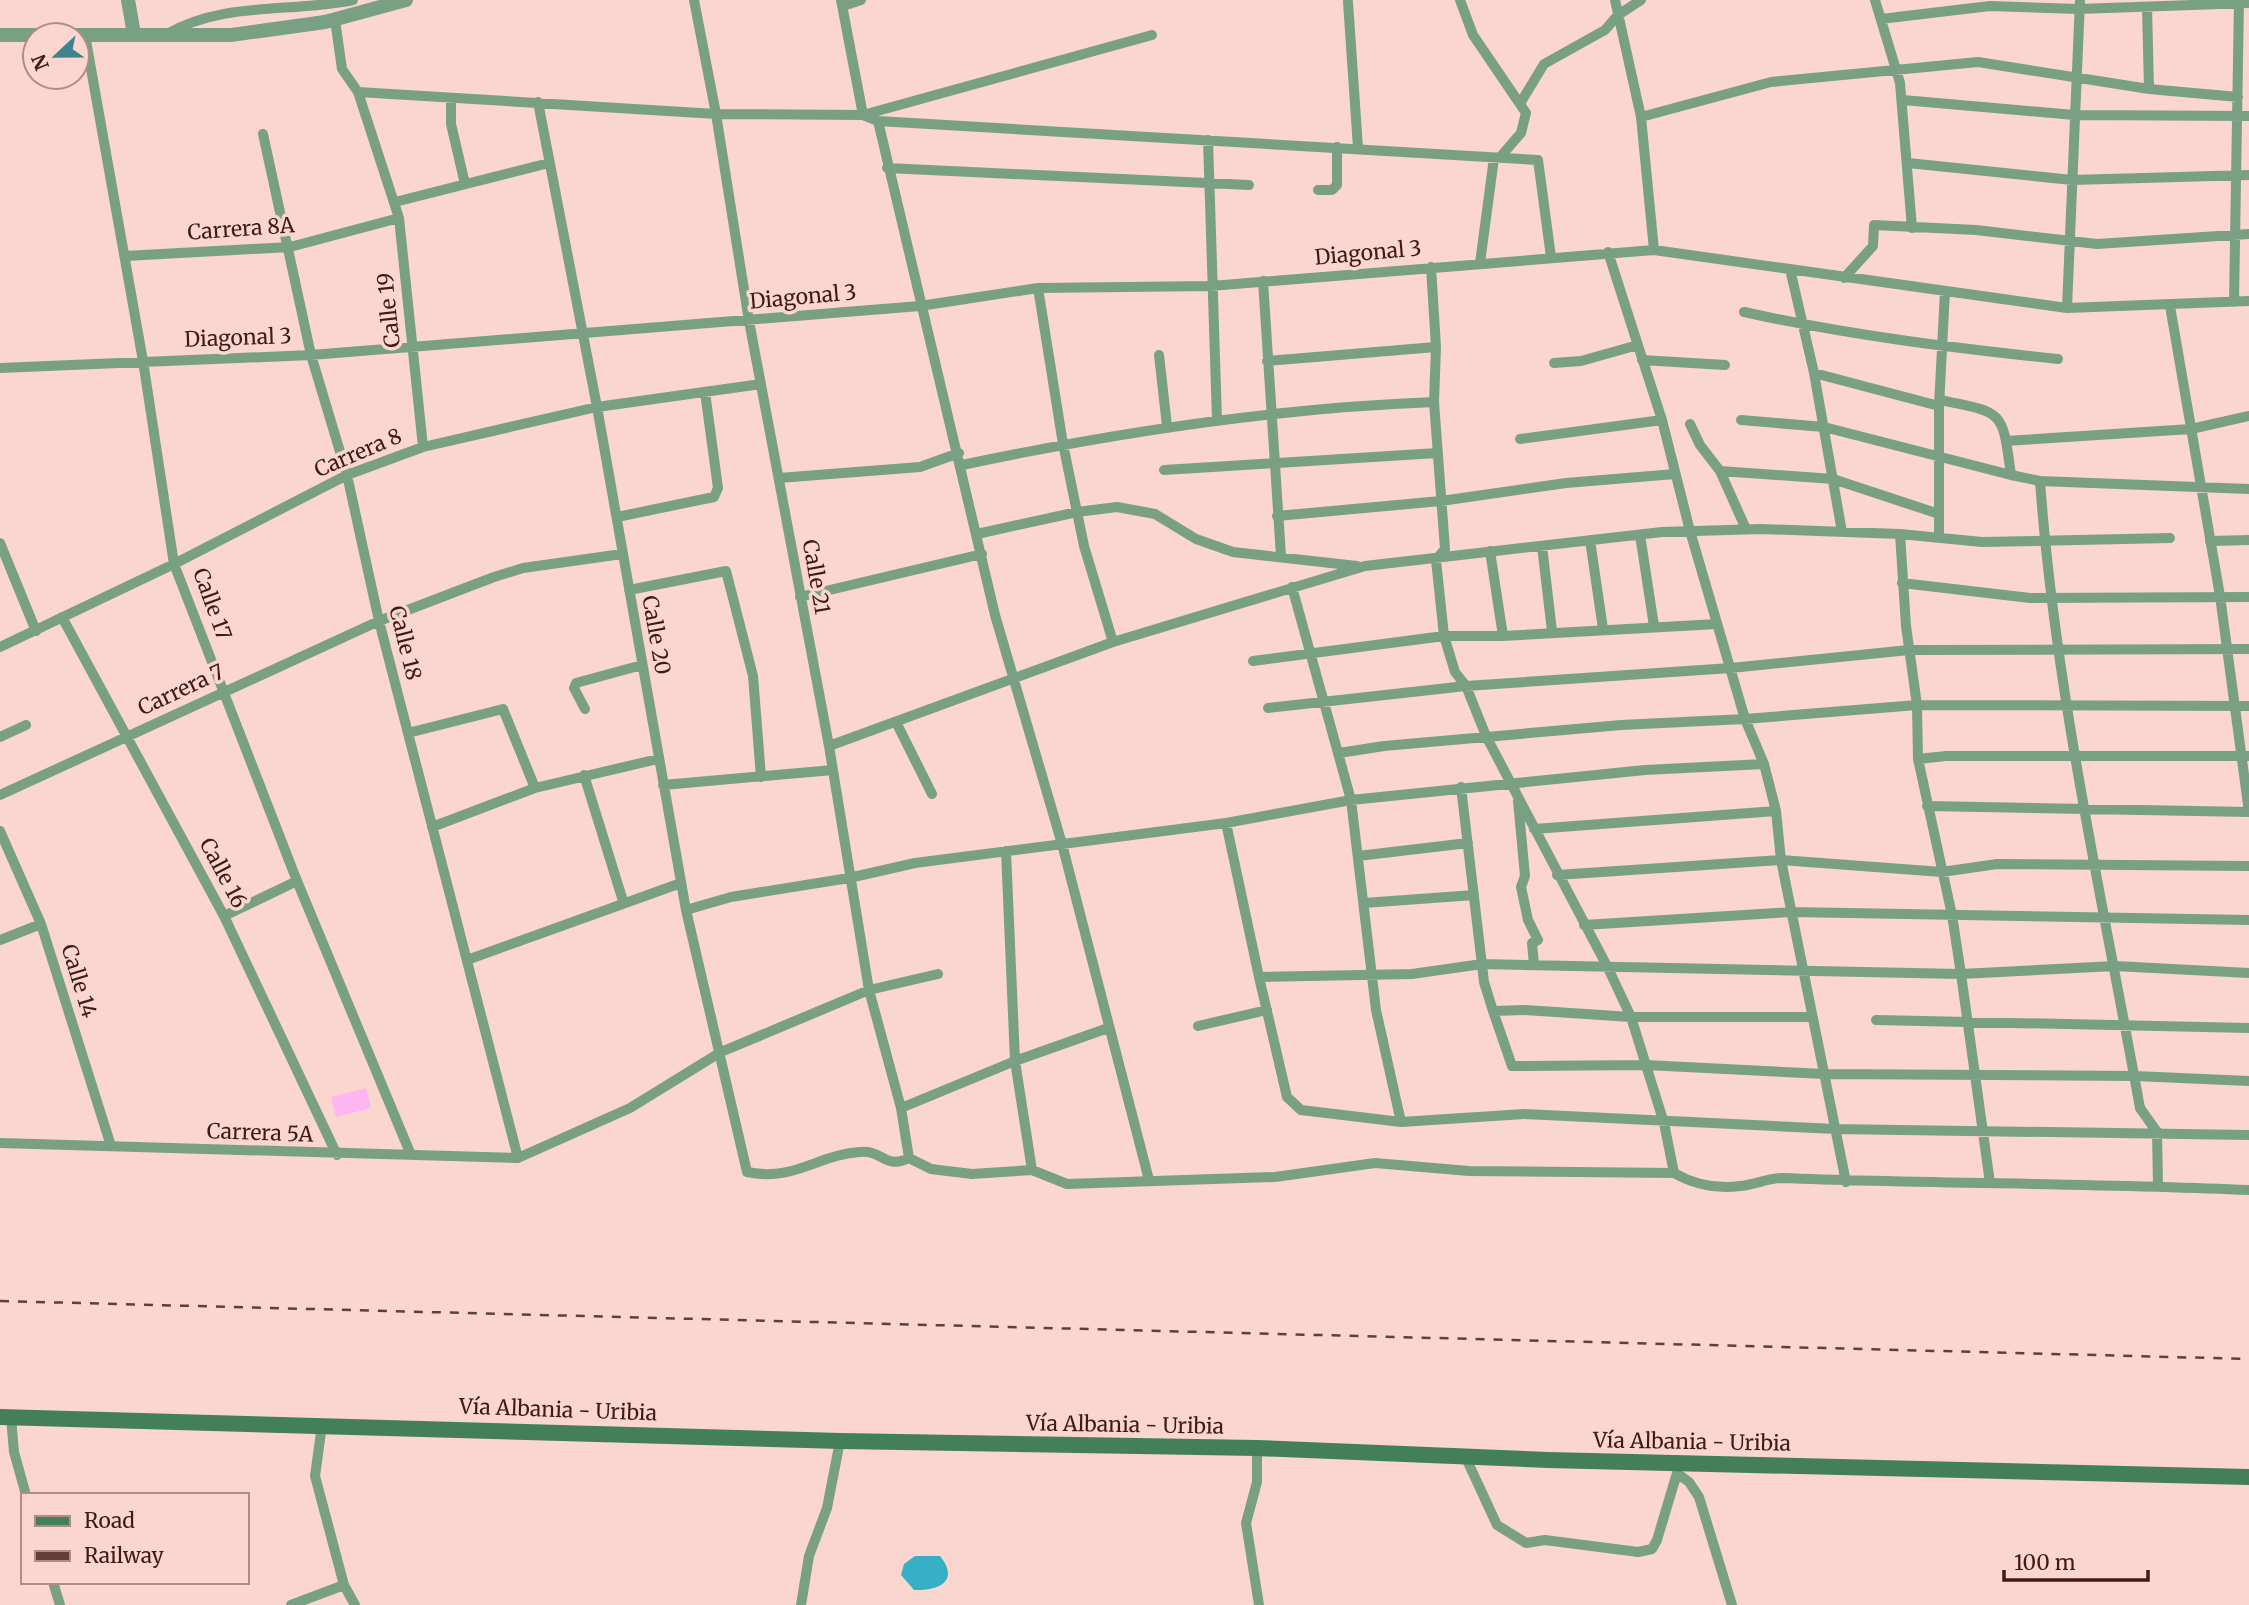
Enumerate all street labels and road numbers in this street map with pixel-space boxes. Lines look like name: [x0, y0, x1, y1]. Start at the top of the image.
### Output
street label: Carrera 8A: [186, 211, 296, 246]
street label: Diagonal 3: [1313, 234, 1423, 271]
street label: Calle 19: [371, 271, 406, 349]
street label: Diagonal 3: [748, 278, 858, 315]
street label: Diagonal 3: [184, 322, 292, 353]
street label: Carrera 8: [310, 422, 406, 483]
street label: Calle 21: [797, 537, 836, 616]
street label: Calle 17: [187, 564, 238, 643]
street label: Calle 20: [636, 593, 677, 677]
street label: Calle 18: [383, 603, 428, 683]
street label: Carrera 7: [133, 658, 228, 721]
street label: Calle 16: [194, 833, 253, 912]
street label: Calle 14: [56, 941, 103, 1021]
street label: Carrera 5A: [206, 1117, 314, 1148]
street label: Vía Albania - Uribia: [458, 1393, 657, 1426]
street label: Vía Albania - Uribia: [1025, 1409, 1224, 1440]
street label: Vía Albania - Uribia: [1592, 1426, 1791, 1457]

